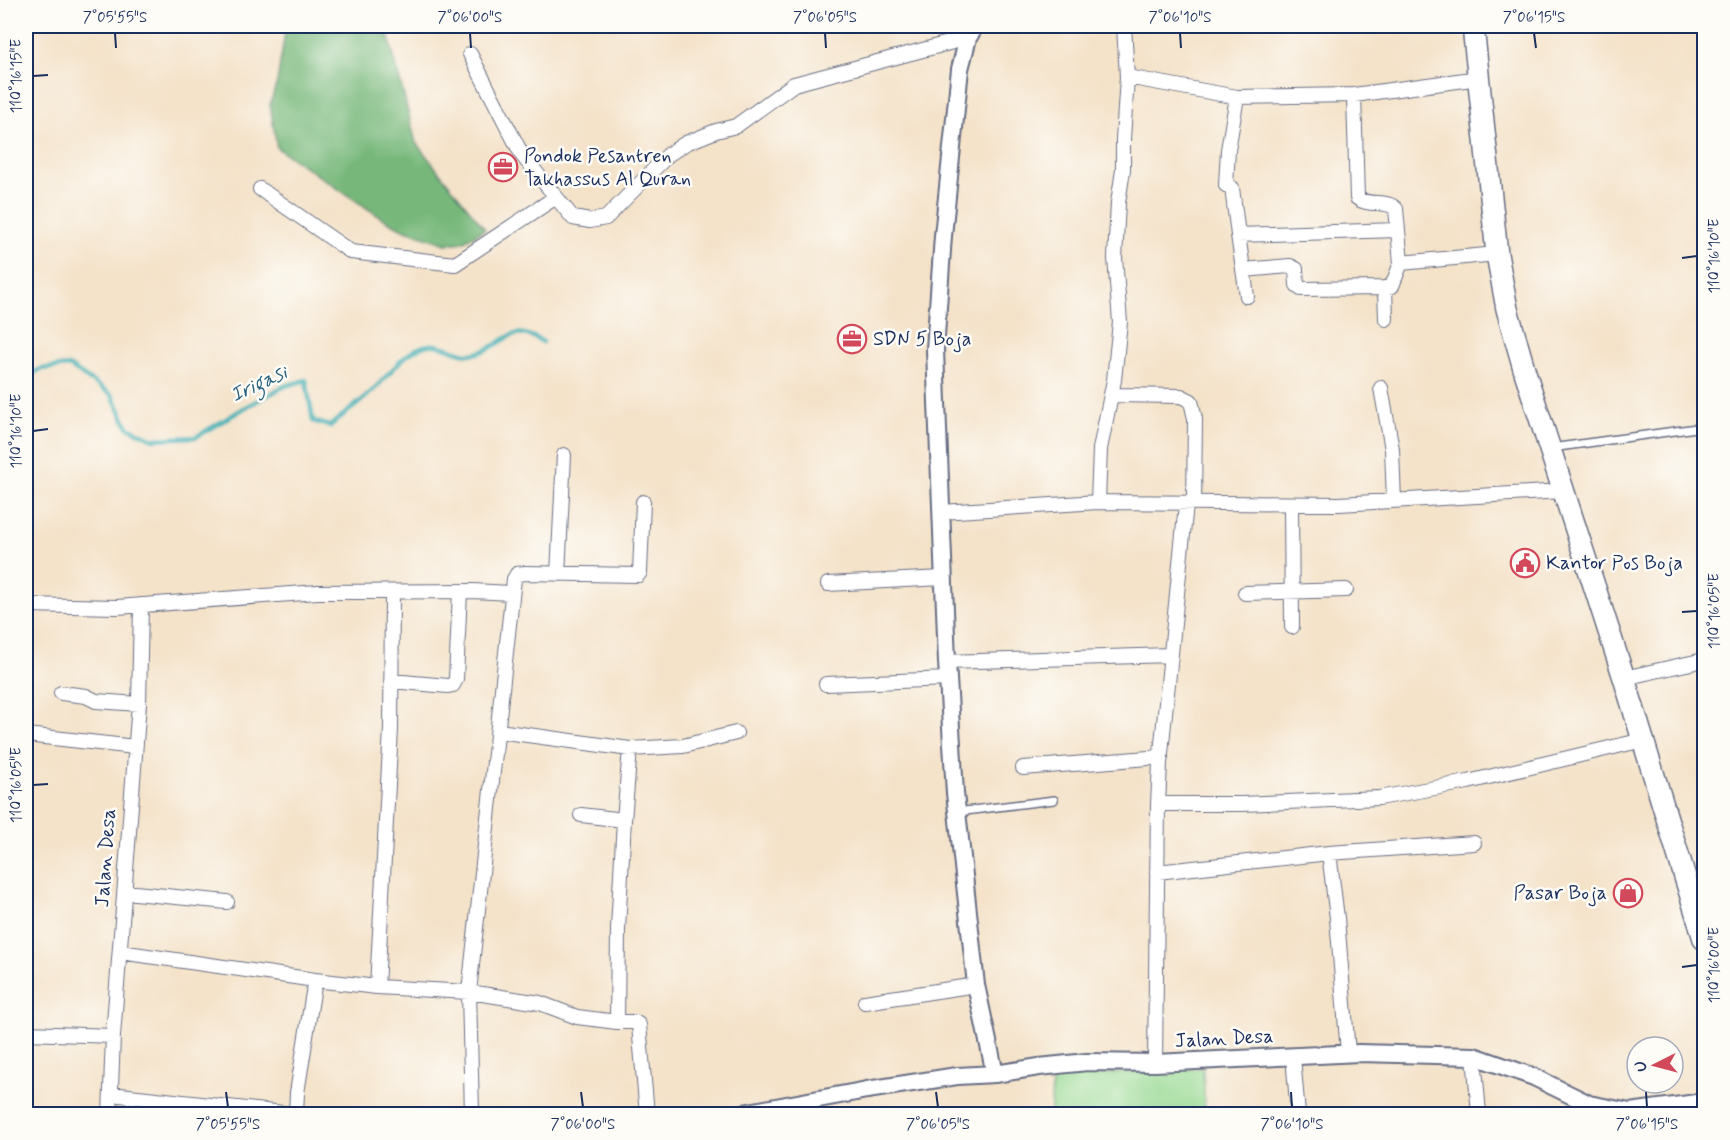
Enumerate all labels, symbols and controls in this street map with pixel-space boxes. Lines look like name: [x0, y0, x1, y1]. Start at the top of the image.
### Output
text: 7°05'55"S: [83, 8, 147, 28]
text: 7°06'00"S: [438, 8, 502, 28]
text: 7°06'05"S: [793, 8, 857, 28]
text: 7°06'10"S: [1148, 8, 1212, 28]
text: 7°06'15"S: [1503, 8, 1565, 28]
text: 110°16'15"E: [7, 39, 27, 113]
place label: Pondok Pesantren Takhassus Al Quran: [524, 143, 691, 193]
office icon: Pondok Pesantren Takhassus Al Quran: [487, 151, 519, 183]
text: 110°16'10"E: [1705, 218, 1725, 293]
office icon: SDN 5 Boja: [836, 323, 868, 355]
place label: SDN 5 Boja: [873, 326, 972, 353]
water label: Irigasi: [226, 358, 295, 411]
text: 110°16'10"E: [7, 393, 27, 468]
public building icon: Kantor Pos Boja: [1509, 547, 1541, 579]
place label: Kantor Pos Boja: [1546, 550, 1683, 577]
text: 110°16'05"E: [1705, 573, 1725, 649]
text: 110°16'05"E: [7, 747, 27, 823]
street label: Jalan Desa: [89, 808, 123, 908]
shop icon: Pasar Boja: [1612, 877, 1644, 909]
place label: Pasar Boja: [1513, 880, 1607, 907]
text: 110°16'00"E: [1705, 926, 1725, 1003]
street label: Jalan Desa: [1174, 1023, 1274, 1055]
north arrow: [1625, 1035, 1685, 1095]
text: U: [1631, 1060, 1653, 1073]
text: 7°05'55"S: [196, 1115, 260, 1135]
text: 7°06'00"S: [551, 1115, 615, 1135]
text: 7°06'05"S: [906, 1115, 970, 1135]
text: 7°06'10"S: [1260, 1115, 1324, 1135]
text: 7°06'15"S: [1616, 1115, 1678, 1135]

